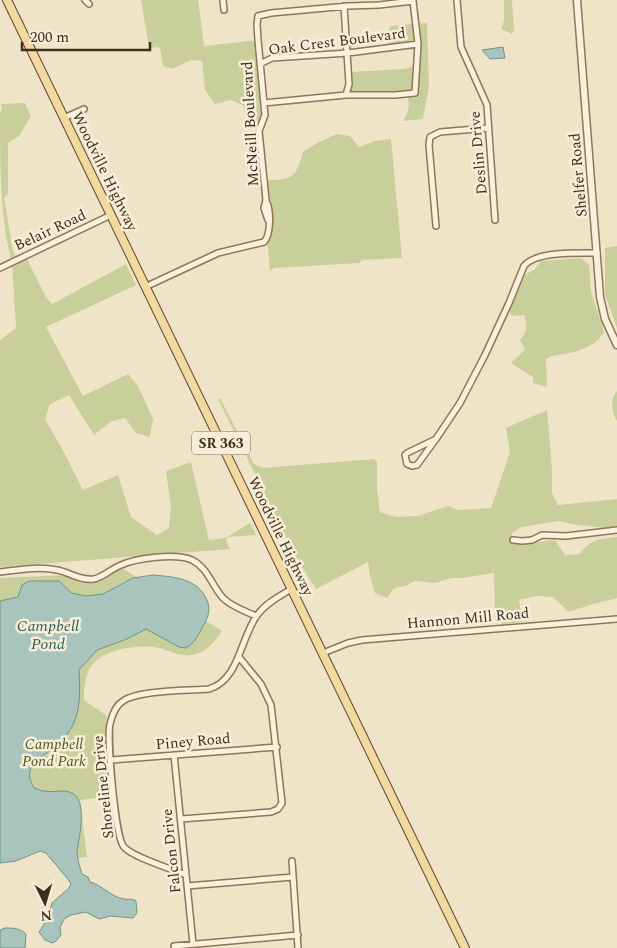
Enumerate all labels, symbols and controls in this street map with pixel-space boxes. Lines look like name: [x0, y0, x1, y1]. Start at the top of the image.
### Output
scale bar: [22, 20, 150, 52]
street label: Oak Crest Boulevard: [267, 22, 407, 61]
text: 200 m: [30, 26, 69, 49]
street label: McNeill Boulevard: [236, 61, 265, 187]
street label: Woodville Highway: [66, 108, 144, 235]
street label: Deslin Drive: [463, 110, 494, 196]
street label: Shelfer Road: [563, 132, 594, 218]
street label: Belair Road: [10, 204, 90, 257]
road number: SR 363: [192, 432, 250, 454]
street label: Woodville Highway: [242, 473, 320, 600]
street label: Hannon Mill Road: [406, 602, 530, 635]
water label: Campbell Pond: [17, 614, 79, 656]
street label: Piney Road: [155, 727, 231, 756]
park label: Campbell Pond Park: [22, 733, 86, 773]
street label: Shoreline Drive: [87, 734, 120, 840]
street label: Falcon Drive: [156, 807, 187, 894]
north arrow: [20, 878, 70, 928]
text: N: [39, 904, 53, 926]

